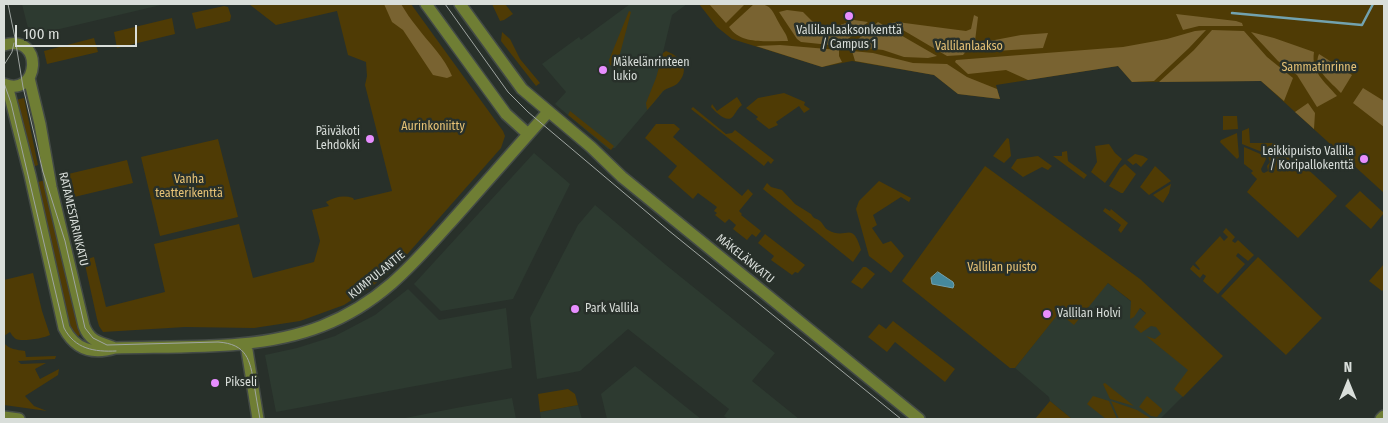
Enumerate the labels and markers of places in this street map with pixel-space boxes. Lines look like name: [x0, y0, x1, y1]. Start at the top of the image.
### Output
marker: Vallilanlaaksonkenttä / Campus 1: [843, 10, 855, 22]
place label: Vallilanlaaksonkenttä / Campus 1: [796, 24, 902, 52]
place label: Mäkelänrinteen lukio: [613, 56, 690, 84]
marker: Mäkelänrinteen lukio: [597, 64, 609, 76]
place label: Päiväkoti Lehdokki: [316, 125, 360, 153]
marker: Päiväkoti Lehdokki: [364, 133, 376, 145]
place label: Leikkipuisto Vallila / Koripallokenttä: [1262, 145, 1354, 173]
marker: Leikkipuisto Vallila / Koripallokenttä: [1358, 153, 1370, 165]
place label: Park Vallila: [585, 302, 639, 316]
marker: Park Vallila: [569, 303, 581, 315]
place label: Vallilan Holvi: [1057, 307, 1121, 321]
marker: Vallilan Holvi: [1041, 308, 1053, 320]
place label: Pikseli: [225, 376, 257, 390]
marker: Pikseli: [209, 377, 221, 389]

